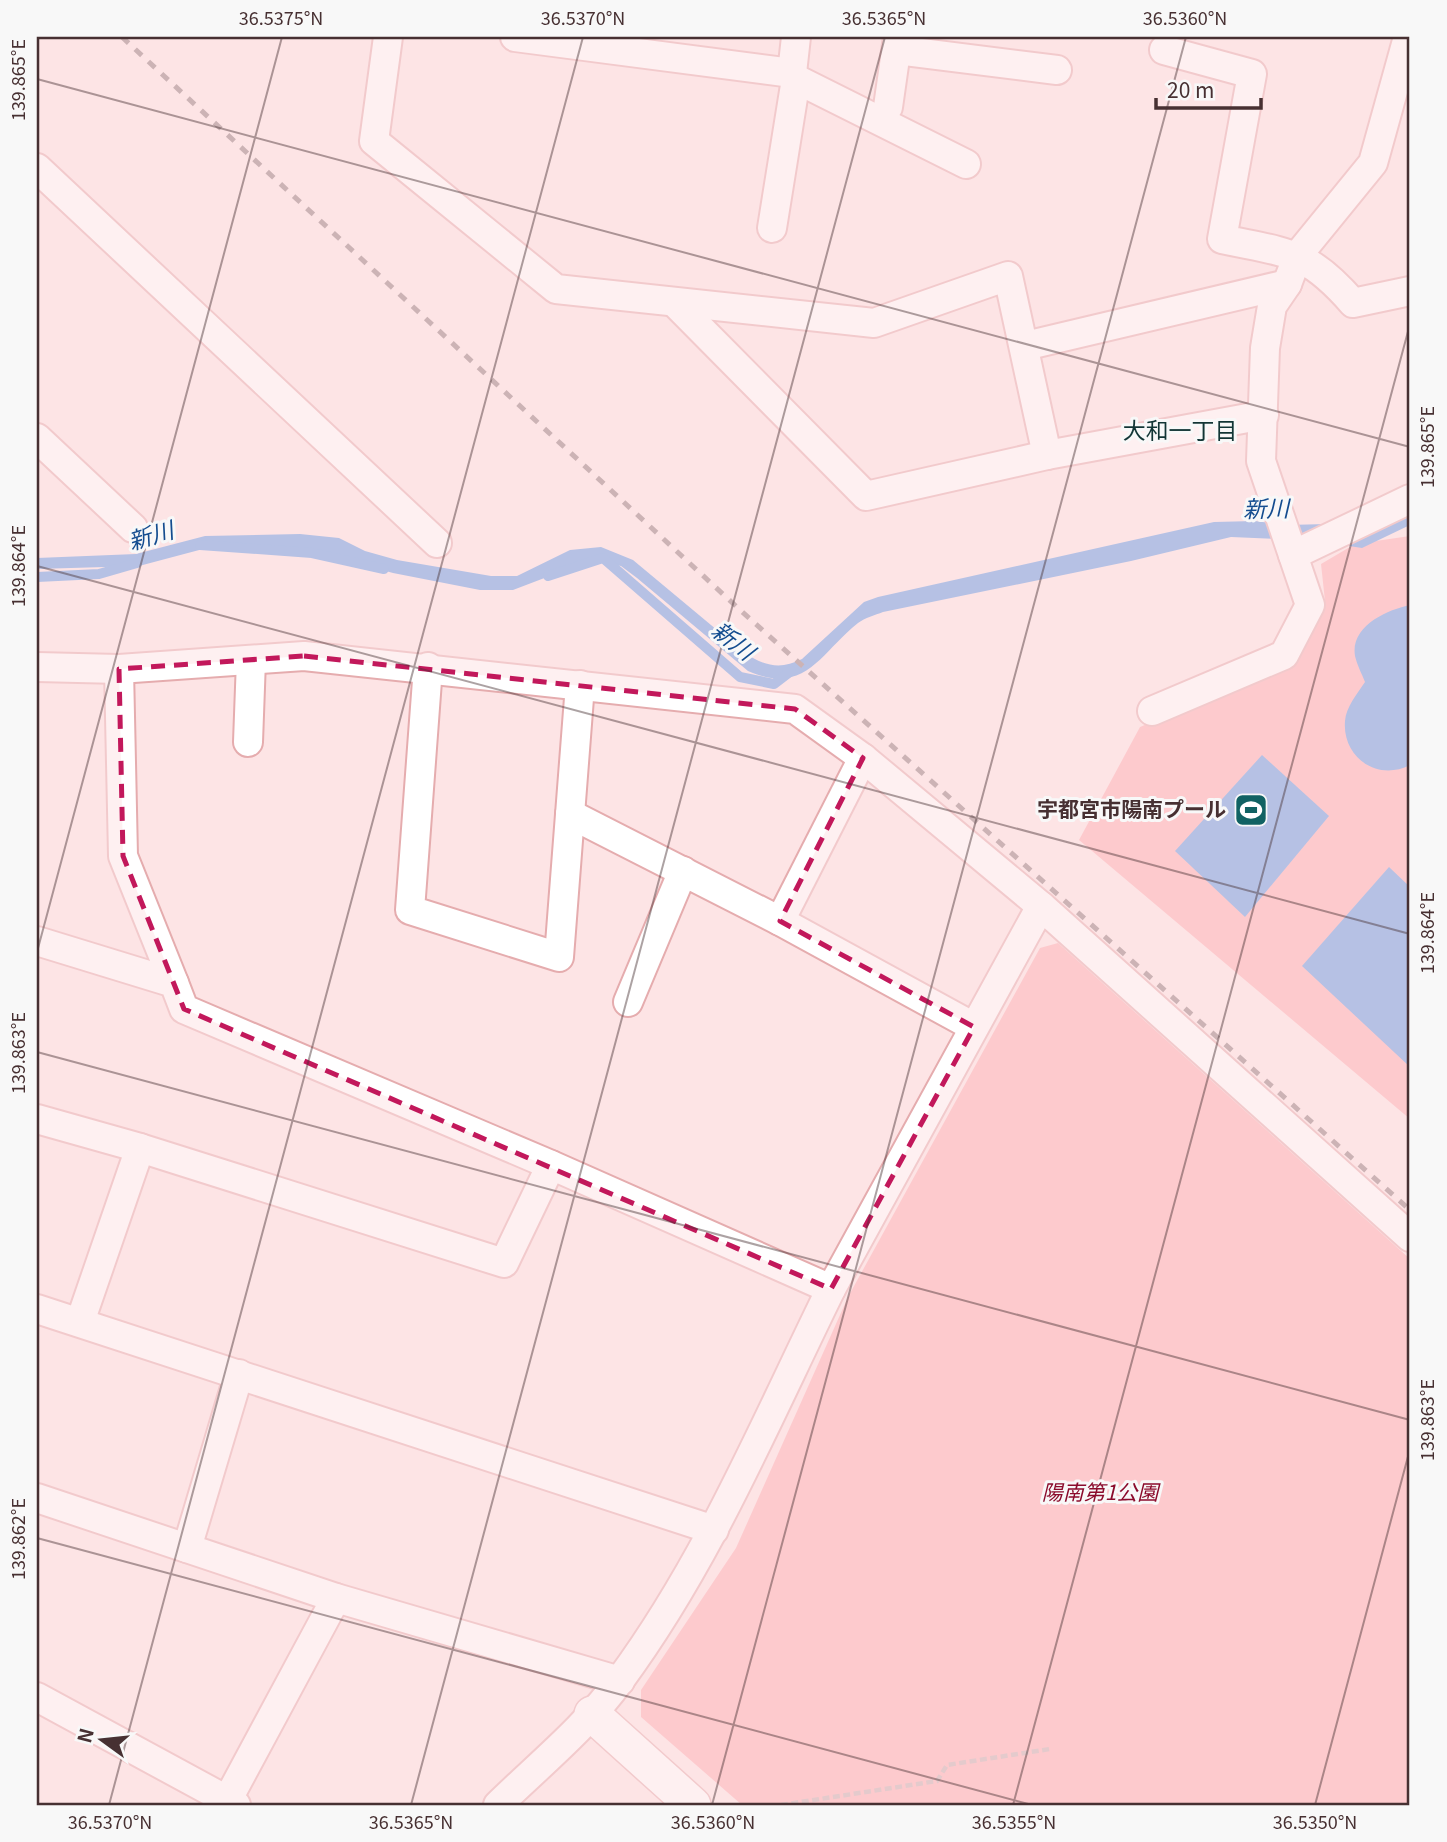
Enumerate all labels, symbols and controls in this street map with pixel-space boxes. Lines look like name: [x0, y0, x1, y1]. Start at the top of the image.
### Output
text: 36.5375°N: [239, 4, 323, 30]
text: 36.5370°N: [541, 4, 625, 30]
text: 36.5365°N: [842, 4, 926, 30]
text: 36.5360°N: [1143, 4, 1227, 30]
text: 139.865°E: [4, 39, 30, 121]
scale bar: [1156, 66, 1262, 110]
text: 20 m: [1167, 74, 1214, 104]
text: 139.865°E: [1413, 406, 1439, 488]
district label: 大和一丁目: [1123, 412, 1238, 446]
water label: 新川: [1243, 490, 1292, 524]
water label: 新川: [123, 510, 180, 557]
text: 139.864°E: [4, 525, 30, 607]
water label: 新川: [706, 612, 765, 669]
sports icon: 宇都宮市陽南プール: [1232, 791, 1270, 829]
place label: 宇都宮市陽南プール: [1037, 793, 1226, 823]
text: 139.864°E: [1413, 892, 1439, 974]
text: 139.863°E: [4, 1012, 30, 1094]
text: 139.863°E: [1413, 1379, 1439, 1461]
park label: 陽南第1公園: [1042, 1476, 1161, 1506]
text: 139.862°E: [4, 1498, 30, 1580]
north arrow: [66, 1706, 136, 1776]
text: N: [69, 1725, 99, 1746]
text: 36.5370°N: [68, 1808, 152, 1834]
text: 36.5365°N: [369, 1808, 453, 1834]
text: 36.5360°N: [671, 1808, 755, 1834]
text: 36.5355°N: [972, 1808, 1056, 1834]
text: 36.5350°N: [1273, 1808, 1357, 1834]

